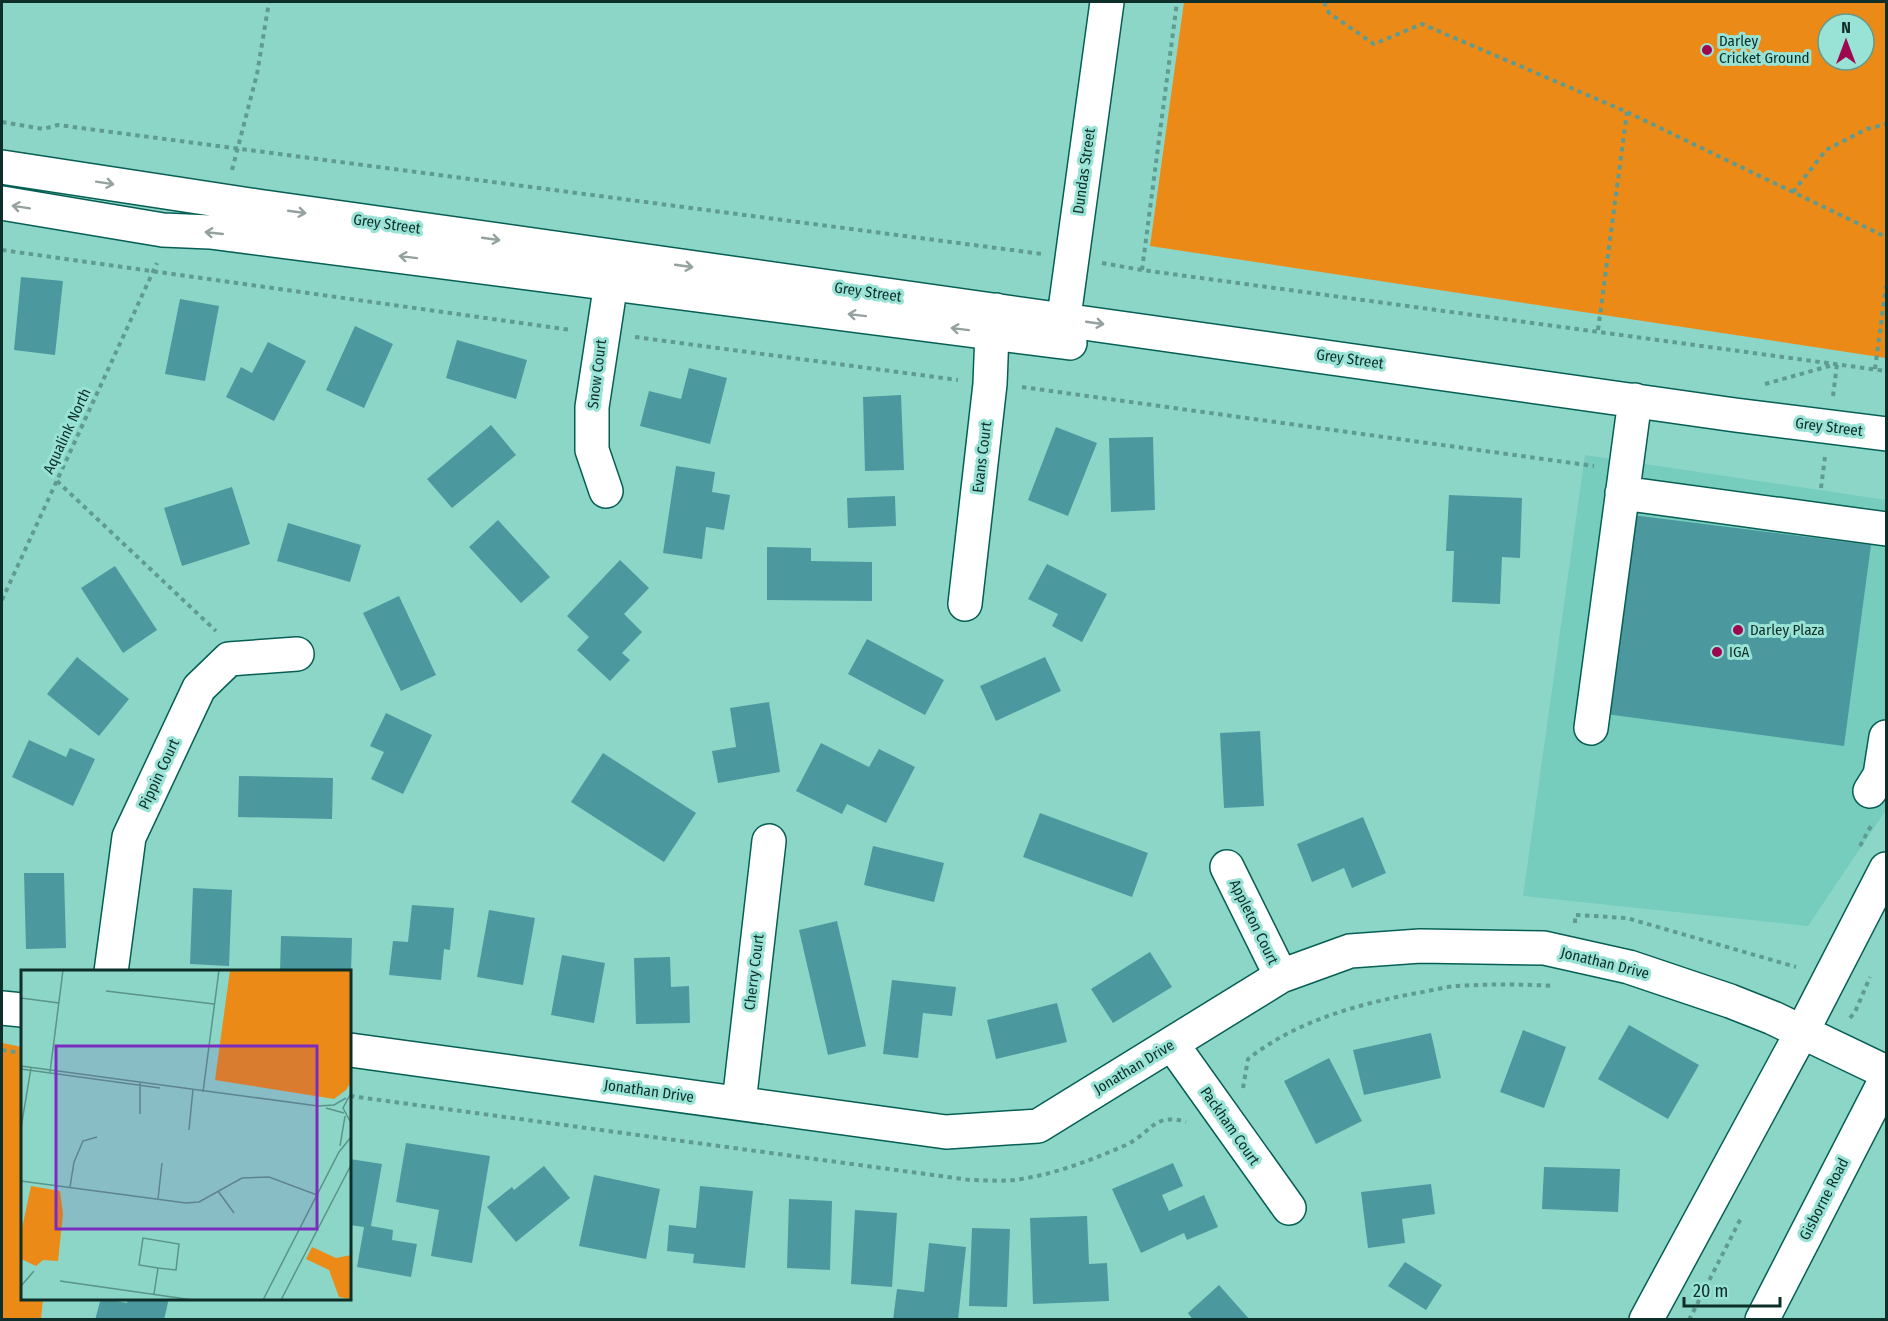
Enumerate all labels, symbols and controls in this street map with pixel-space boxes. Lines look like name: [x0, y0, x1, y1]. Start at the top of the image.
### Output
north arrow: [1816, 12, 1876, 72]
text: N: [1841, 18, 1851, 37]
place label: Darley Cricket Ground: [1719, 32, 1810, 67]
marker: Darley Cricket Ground: [1700, 43, 1714, 57]
street label: Dundas Street: [1069, 127, 1099, 215]
one-way arrow: [94, 178, 114, 189]
one-way arrow: [12, 201, 32, 212]
one-way arrow: [287, 206, 307, 217]
street label: Grey Street: [352, 210, 422, 238]
one-way arrow: [205, 227, 225, 238]
one-way arrow: [480, 233, 500, 244]
one-way arrow: [398, 252, 418, 263]
one-way arrow: [673, 260, 693, 271]
street label: Grey Street: [833, 278, 903, 306]
one-way arrow: [848, 310, 868, 321]
one-way arrow: [1085, 318, 1105, 329]
one-way arrow: [951, 323, 970, 334]
street label: Snow Court: [584, 338, 610, 410]
street label: Grey Street: [1315, 345, 1385, 373]
street label: Aqualink North: [39, 385, 95, 477]
street label: Grey Street: [1794, 414, 1864, 440]
street label: Evans Court: [969, 420, 995, 494]
place label: Darley Plaza: [1750, 621, 1825, 639]
marker: Darley Plaza: [1731, 623, 1745, 637]
place label: IGA: [1729, 643, 1750, 661]
marker: IGA: [1710, 645, 1724, 659]
street label: Pippin Court: [135, 736, 183, 812]
street label: Appleton Court: [1226, 877, 1282, 968]
street label: Cherry Court: [740, 933, 768, 1011]
street label: Jonathan Drive: [1559, 943, 1651, 983]
inset map: [21, 970, 351, 1300]
street label: Jonathan Drive: [1091, 1036, 1177, 1098]
street label: Jonathan Drive: [603, 1076, 695, 1106]
street label: Packham Court: [1196, 1083, 1264, 1169]
street label: Gisborne Road: [1796, 1155, 1852, 1243]
scale bar: [1684, 1270, 1780, 1308]
text: 20 m: [1693, 1280, 1728, 1302]

